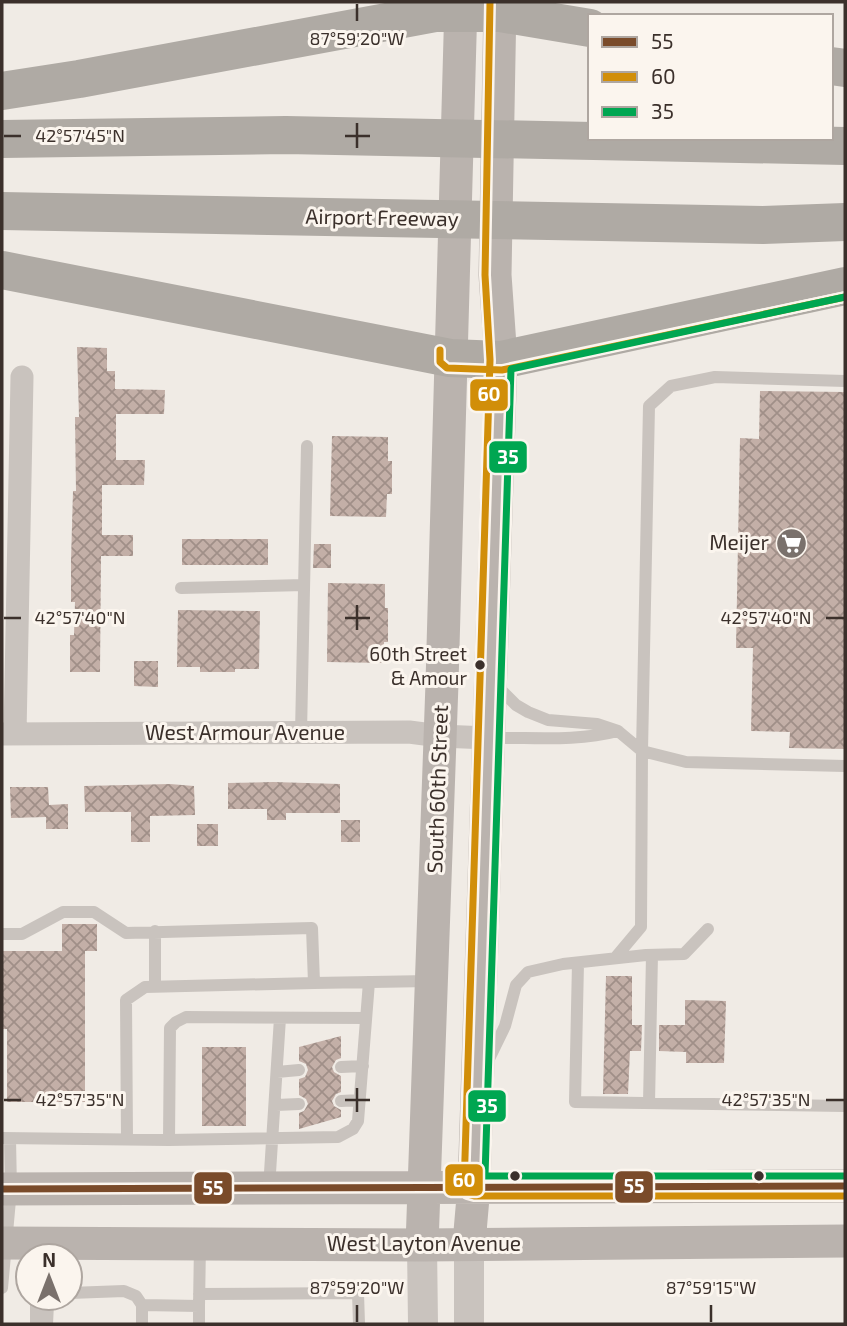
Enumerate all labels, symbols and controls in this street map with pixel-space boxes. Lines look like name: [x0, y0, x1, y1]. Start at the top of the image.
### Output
legend: [588, 14, 833, 140]
text: 87°59'20"W: [310, 27, 404, 49]
text: 55: [651, 28, 674, 53]
text: 60: [651, 63, 676, 88]
text: 35: [651, 98, 674, 123]
text: 42°57'45"N: [35, 124, 125, 146]
street label: Airport Freeway: [305, 203, 459, 230]
line badge: 60: [469, 378, 509, 412]
text: 60: [477, 382, 501, 405]
line badge: 35: [488, 440, 528, 474]
text: 35: [497, 445, 519, 468]
supermarket icon: Meijer: [775, 526, 809, 560]
place label: Meijer: [709, 529, 770, 555]
text: 42°57'40"N: [35, 606, 125, 628]
text: 42°57'40"N: [721, 606, 811, 628]
place label: 60th Street & Amour: [369, 642, 467, 689]
marker: 60th Street & Amour: [473, 658, 487, 672]
street label: South 60th Street: [421, 704, 452, 874]
street label: West Armour Avenue: [145, 719, 345, 744]
text: 42°57'35"N: [35, 1088, 125, 1110]
text: 42°57'35"N: [721, 1088, 811, 1110]
line badge: 35: [467, 1089, 507, 1123]
text: 35: [476, 1094, 498, 1117]
line badge: 60: [444, 1163, 484, 1197]
text: 60: [452, 1168, 476, 1191]
unlabelled marker: [508, 1169, 522, 1183]
unlabelled marker: [752, 1169, 766, 1183]
line badge: 55: [614, 1170, 654, 1204]
line badge: 55: [193, 1171, 233, 1205]
text: 55: [624, 1174, 644, 1197]
text: 55: [203, 1176, 223, 1199]
street label: West Layton Avenue: [327, 1230, 521, 1255]
north arrow: [14, 1242, 84, 1312]
text: N: [42, 1248, 56, 1271]
text: 87°59'20"W: [310, 1276, 404, 1298]
text: 87°59'15"W: [666, 1276, 756, 1298]

